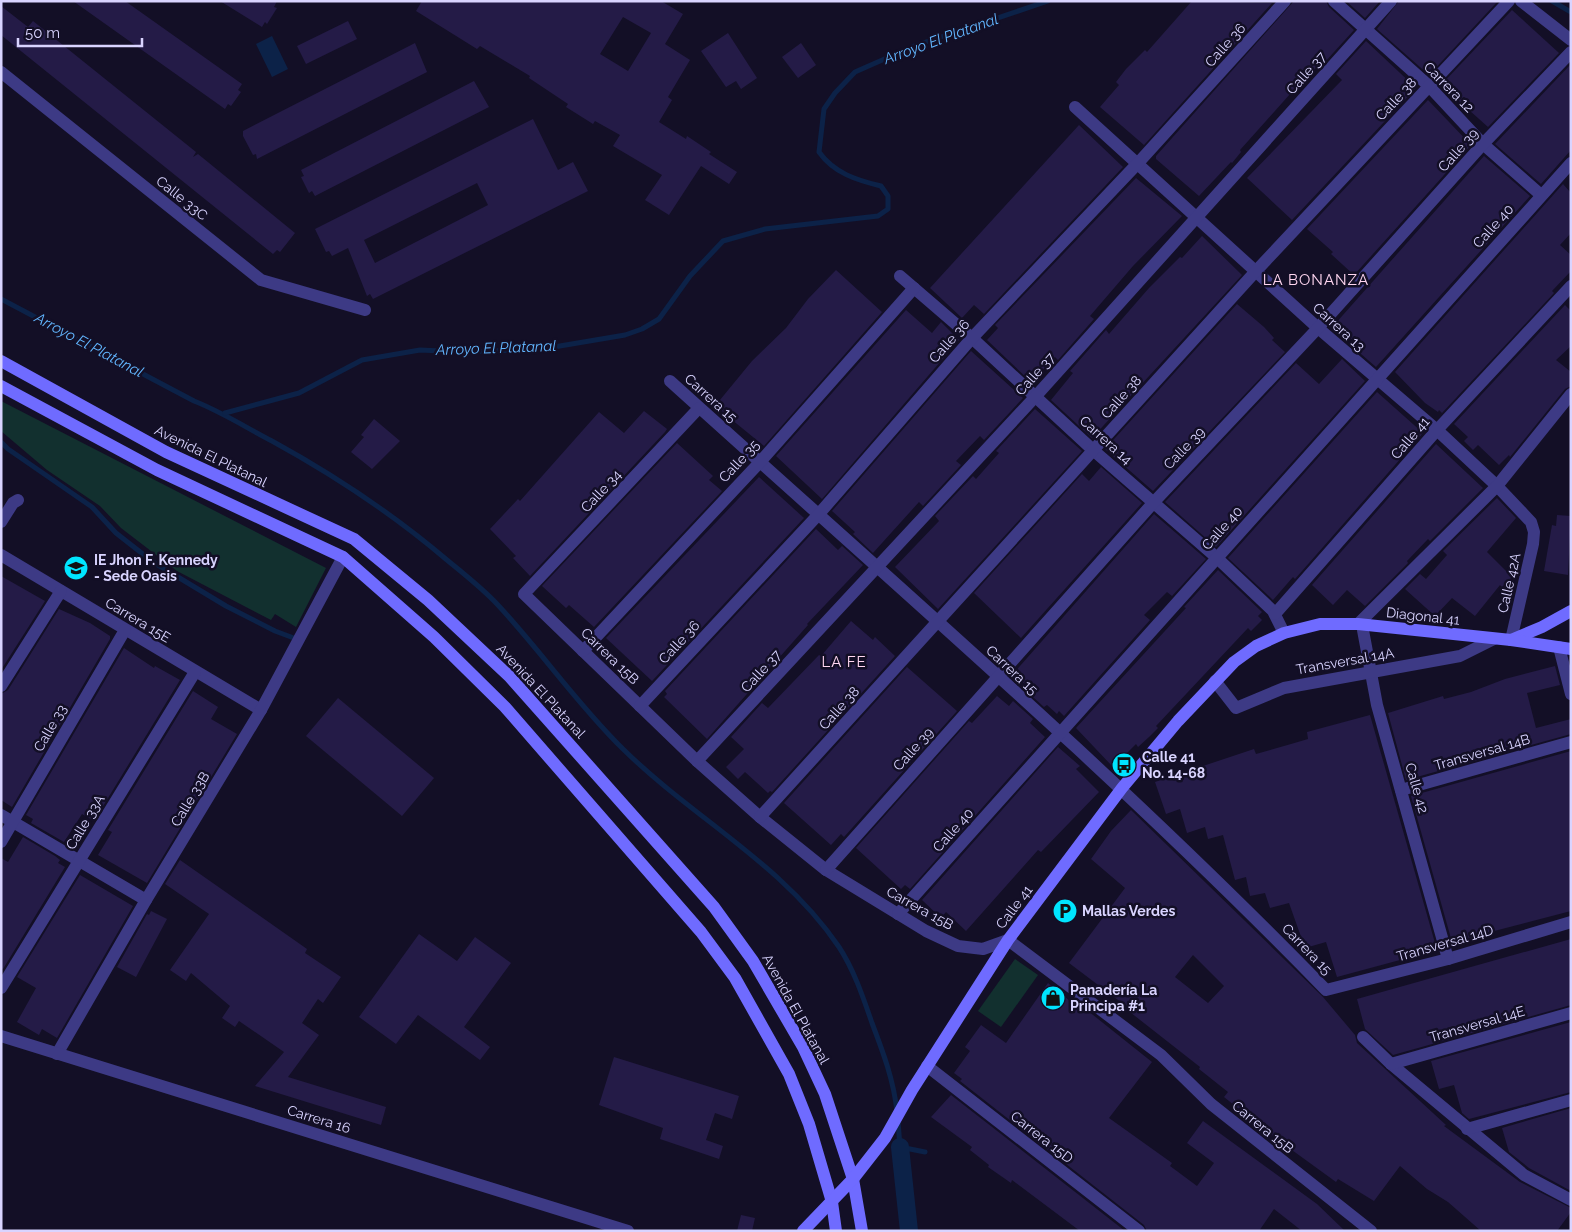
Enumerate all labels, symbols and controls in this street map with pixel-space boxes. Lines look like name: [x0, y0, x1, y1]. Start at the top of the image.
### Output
water label: Arroyo El Platanal: [880, 10, 1001, 68]
scale bar: [18, 15, 141, 47]
street label: Calle 36: [1201, 20, 1249, 70]
text: 50 m: [25, 24, 60, 42]
street label: Calle 37: [1283, 48, 1330, 98]
street label: Carrera 12: [1421, 59, 1477, 115]
street label: Calle 38: [1372, 74, 1420, 124]
street label: Calle 39: [1435, 125, 1481, 175]
street label: Calle 33C: [153, 173, 211, 224]
street label: Calle 40: [1469, 201, 1517, 251]
district label: LA BONANZA: [1263, 271, 1369, 289]
street label: Carrera 13: [1310, 299, 1368, 355]
water label: Arroyo El Platanal: [31, 308, 146, 381]
street label: Calle 36: [925, 316, 973, 366]
water label: Arroyo El Platanal: [434, 337, 557, 359]
street label: Calle 37: [1012, 349, 1059, 399]
street label: Carrera 15: [682, 370, 741, 426]
street label: Calle 38: [1098, 372, 1144, 422]
street label: Carrera 14: [1077, 412, 1136, 468]
street label: Calle 41: [1387, 414, 1433, 462]
street label: Avenida El Platanal: [152, 422, 270, 490]
street label: Calle 39: [1160, 424, 1208, 472]
street label: Calle 35: [716, 436, 763, 485]
street label: Calle 34: [577, 466, 625, 515]
street label: Calle 40: [1198, 503, 1246, 553]
street label: Calle 42A: [1494, 551, 1524, 615]
place label: IE Jhon F. Kennedy - Sede Oasis: [94, 552, 218, 584]
school or university icon: IE Jhon F. Kennedy - Sede Oasis: [63, 555, 89, 581]
street label: Carrera 15E: [102, 594, 174, 646]
street label: Diagonal 41: [1385, 604, 1461, 628]
street label: Calle 36: [655, 617, 703, 667]
street label: Carrera 15B: [578, 625, 642, 687]
street label: Avenida El Platanal: [493, 641, 589, 742]
street label: Carrera 15: [983, 642, 1041, 698]
street label: Transversal 14A: [1295, 644, 1396, 678]
street label: Calle 37: [738, 646, 785, 695]
district label: LA FE: [821, 653, 867, 671]
street label: Calle 38: [816, 683, 862, 733]
street label: Calle 33: [30, 702, 70, 754]
street label: Calle 39: [890, 724, 936, 774]
street label: Transversal 14B: [1432, 731, 1532, 773]
place label: Calle 41 No. 14-68: [1142, 749, 1205, 781]
bus stop icon: Calle 41 No. 14-68: [1111, 752, 1137, 778]
street label: Calle 42: [1402, 761, 1432, 815]
street label: Calle 33B: [167, 769, 213, 829]
street label: Calle 33A: [62, 791, 108, 852]
street label: Calle 40: [929, 805, 977, 855]
street label: Calle 41: [992, 882, 1036, 932]
street label: Carrera 15B: [884, 883, 956, 933]
parking icon: Mallas Verdes: [1052, 898, 1078, 924]
place label: Mallas Verdes: [1082, 903, 1175, 919]
street label: Carrera 15: [1279, 920, 1336, 978]
street label: Transversal 14D: [1395, 922, 1495, 964]
street label: Avenida El Platanal: [759, 951, 833, 1067]
place label: Panadería La Principa #1: [1070, 982, 1157, 1014]
shop icon: Panadería La Principa #1: [1040, 985, 1066, 1011]
street label: Transversal 14E: [1427, 1003, 1527, 1045]
street label: Carrera 15B: [1229, 1097, 1297, 1157]
street label: Carrera 16: [285, 1102, 353, 1136]
street label: Carrera 15D: [1008, 1108, 1076, 1166]

